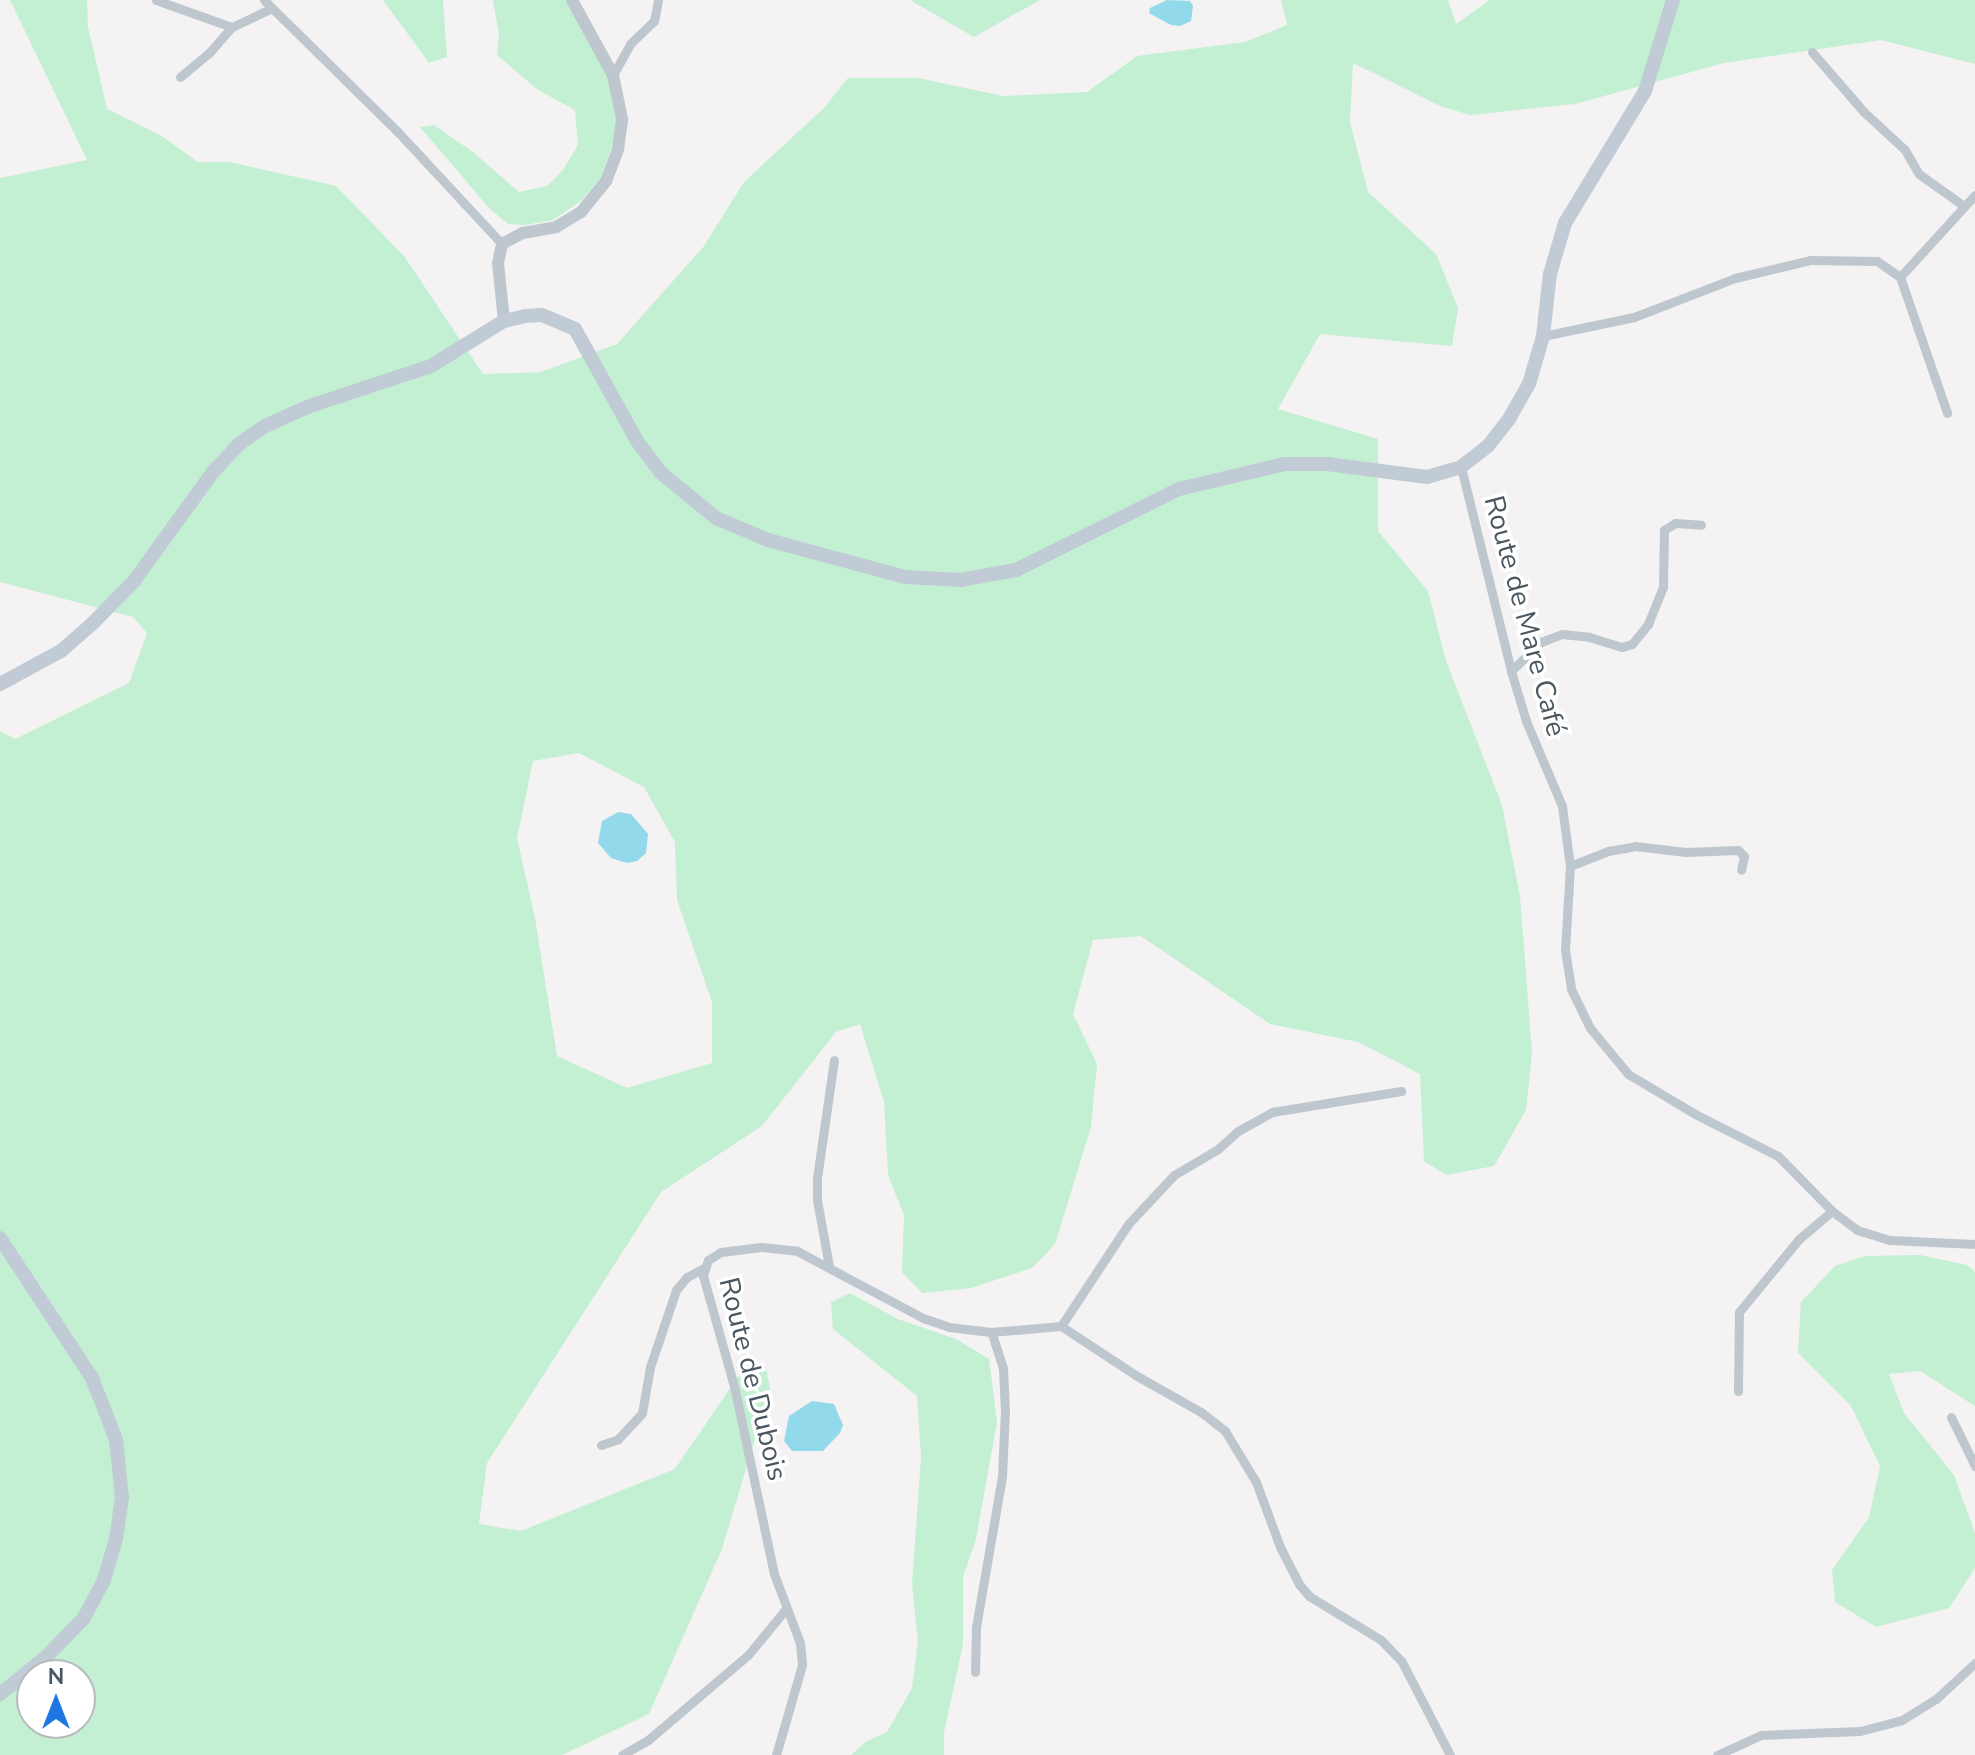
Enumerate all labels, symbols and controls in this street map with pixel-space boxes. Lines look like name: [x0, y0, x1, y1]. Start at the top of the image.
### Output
street label: Route de Mare Café: [1477, 492, 1573, 740]
street label: Route de Dubois: [712, 1274, 794, 1484]
north arrow: [16, 1659, 96, 1739]
text: N: [48, 1662, 64, 1692]

